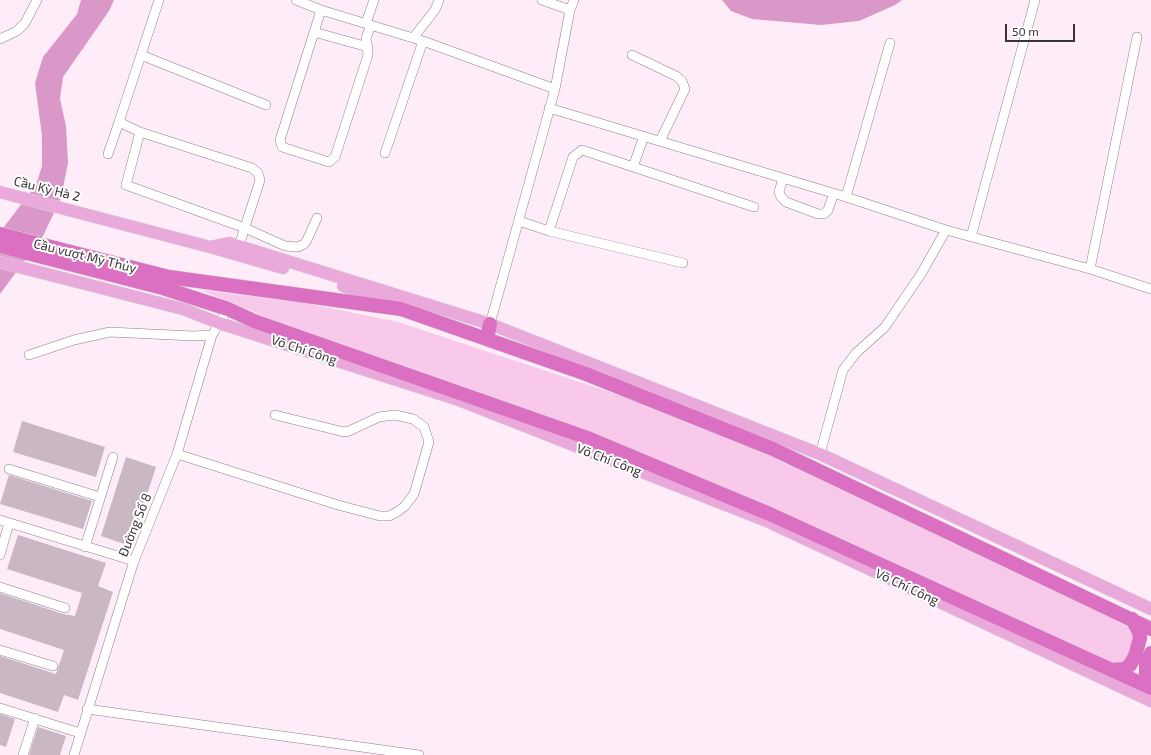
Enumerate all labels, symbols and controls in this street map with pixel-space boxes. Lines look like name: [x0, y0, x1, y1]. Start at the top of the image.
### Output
scale bar: [1007, 16, 1077, 42]
text: 50 m: [1012, 24, 1039, 38]
street label: Cầu Kỳ Hà 2: [12, 173, 82, 205]
street label: Cầu vượt Mỹ Thủy: [32, 236, 138, 276]
street label: Võ Chí Công: [269, 332, 339, 368]
street label: Võ Chí Công: [574, 440, 644, 480]
street label: Đường Số 8: [115, 491, 155, 559]
street label: Võ Chí Công: [873, 565, 941, 609]

